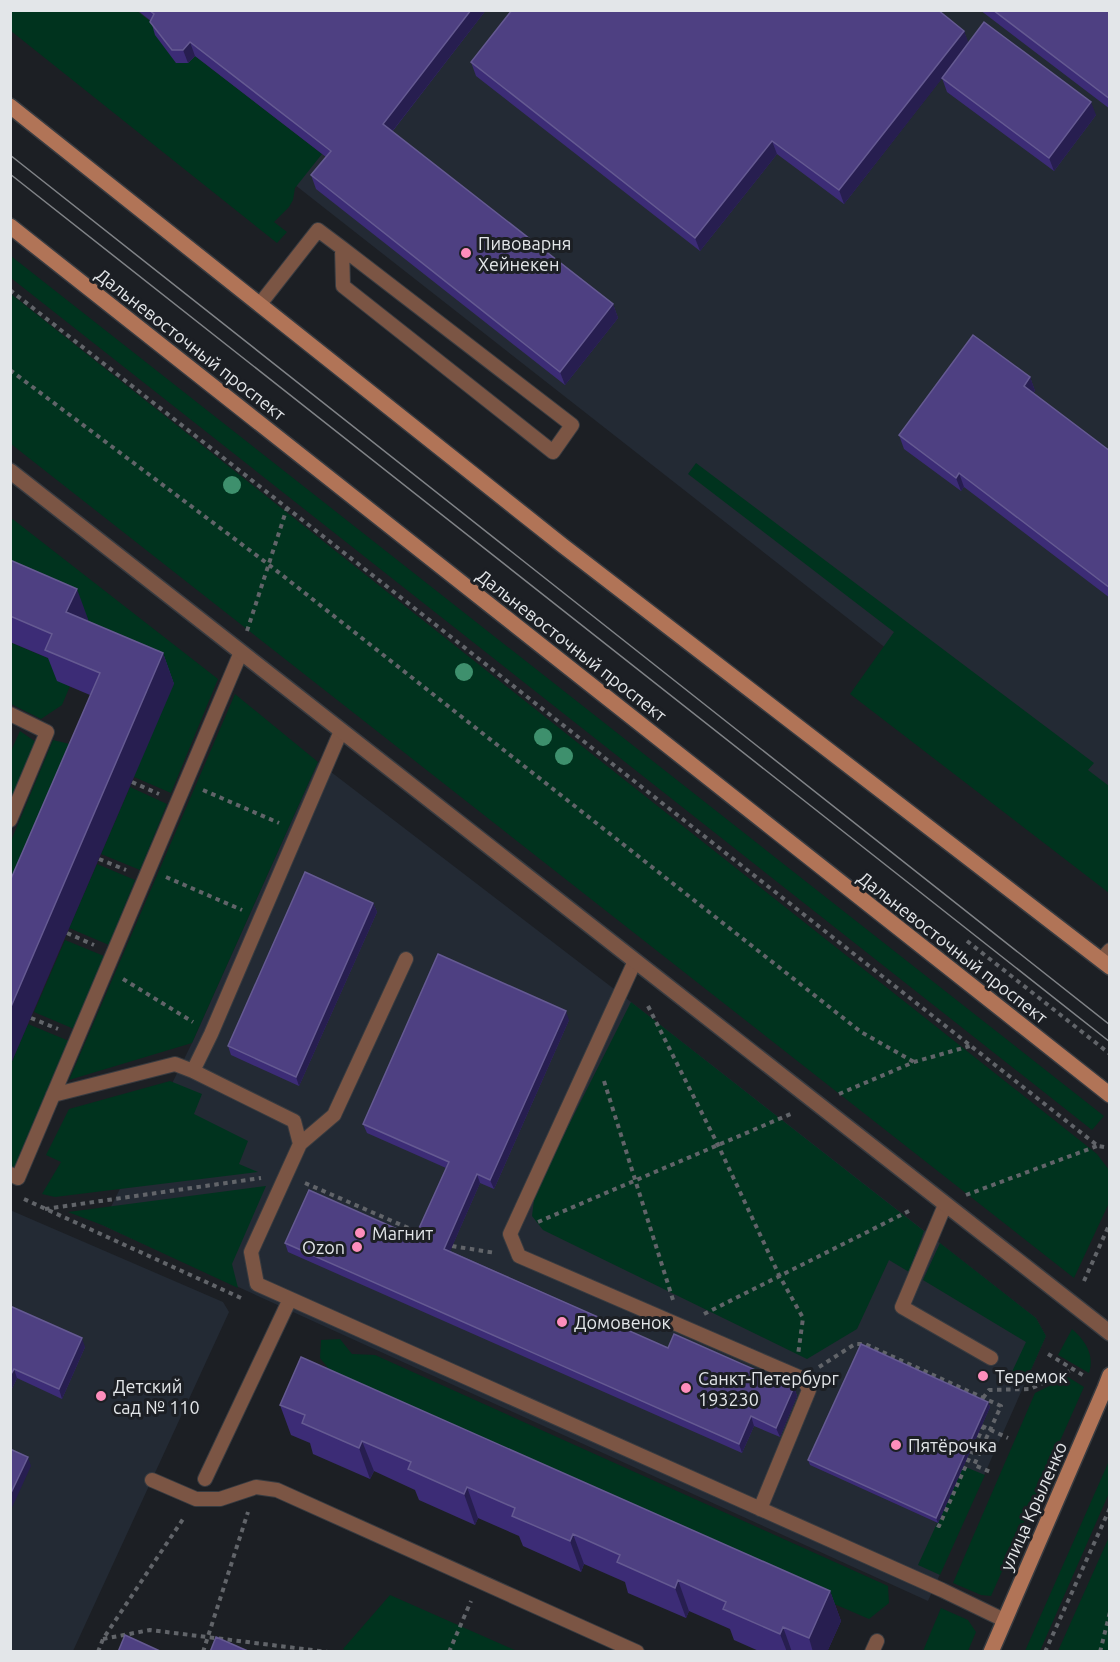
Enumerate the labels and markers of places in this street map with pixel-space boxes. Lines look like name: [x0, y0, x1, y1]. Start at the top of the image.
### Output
place label: Пивоварня Хейнекен: [478, 233, 571, 274]
marker: Пивоварня Хейнекен: [459, 246, 473, 260]
place label: Магнит: [372, 1223, 433, 1243]
marker: Магнит: [353, 1226, 367, 1240]
place label: Ozon: [302, 1237, 345, 1257]
marker: Ozon: [350, 1240, 364, 1254]
place label: Домовенок: [574, 1312, 671, 1332]
marker: Домовенок: [555, 1315, 569, 1329]
place label: Теремок: [995, 1366, 1068, 1386]
place label: Санкт-Петербург 193230: [698, 1368, 839, 1409]
marker: Теремок: [976, 1369, 990, 1383]
place label: Детский сад № 110: [113, 1376, 200, 1417]
marker: Санкт-Петербург 193230: [679, 1381, 693, 1395]
marker: Детский сад № 110: [94, 1389, 108, 1403]
place label: Пятёрочка: [908, 1435, 997, 1455]
marker: Пятёрочка: [889, 1438, 903, 1452]

